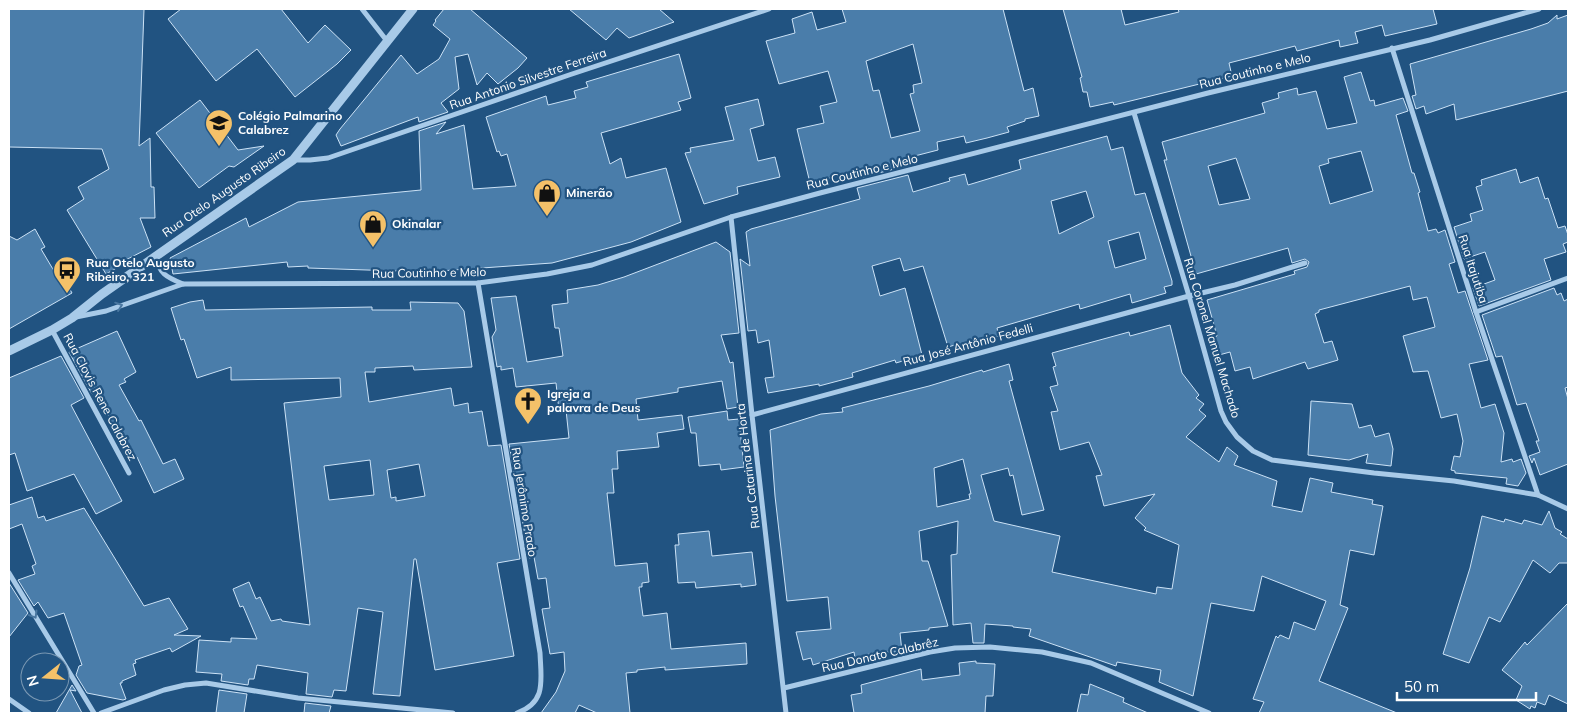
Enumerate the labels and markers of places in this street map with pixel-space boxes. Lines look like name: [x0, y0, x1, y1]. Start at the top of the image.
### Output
school or university icon: Colégio Palmarino Calabrez: [204, 108, 234, 147]
place label: Colégio Palmarino Calabrez: [238, 108, 342, 137]
shop icon: Minerão: [532, 178, 562, 217]
place label: Minerão: [566, 185, 613, 200]
shop icon: Okinalar: [358, 209, 388, 248]
place label: Okinalar: [392, 216, 441, 231]
bus stop icon: Rua Otelo Augusto Ribeiro, 321: [52, 255, 82, 294]
place label: Rua Otelo Augusto Ribeiro, 321: [86, 255, 195, 284]
church icon: Igreja a palavra de Deus: [513, 386, 543, 425]
place label: Igreja a palavra de Deus: [547, 386, 641, 415]

